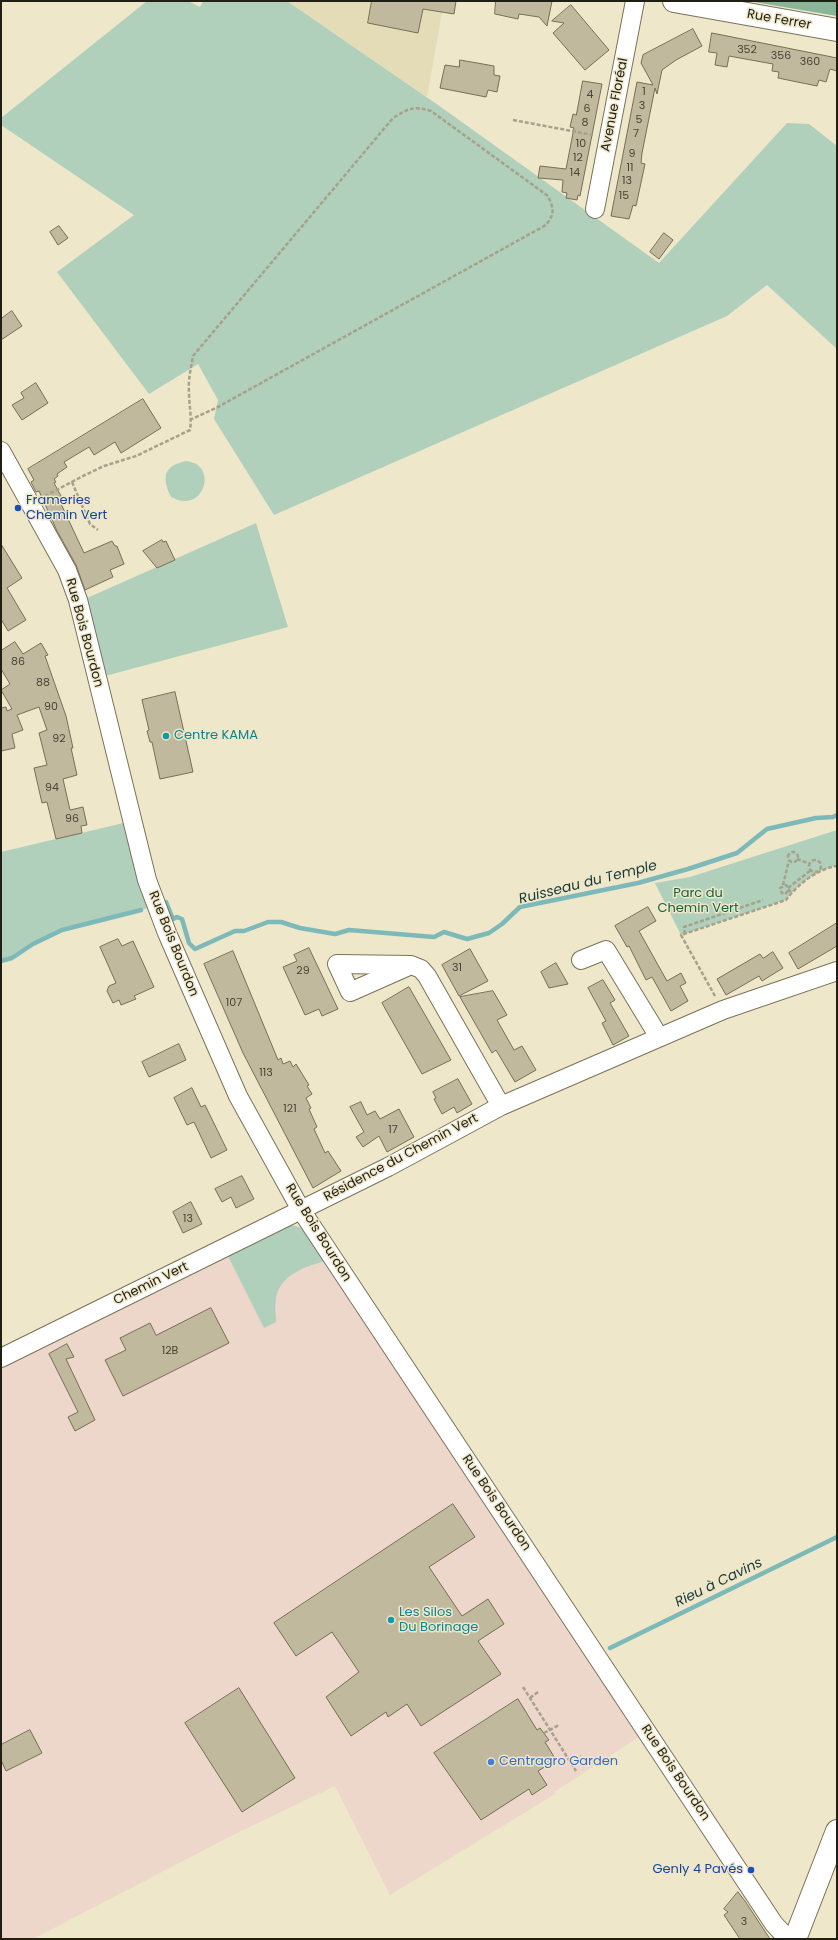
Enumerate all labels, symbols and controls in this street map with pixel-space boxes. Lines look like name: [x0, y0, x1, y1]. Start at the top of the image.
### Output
street label: Rue Ferrer: [746, 7, 812, 33]
house number: 352: [737, 43, 757, 57]
house number: 356: [771, 49, 791, 63]
house number: 360: [800, 55, 820, 69]
street label: Avenue Floréal: [598, 57, 632, 153]
house number: 1: [642, 85, 646, 99]
house number: 4: [587, 88, 593, 102]
house number: 3: [639, 99, 645, 113]
house number: 6: [584, 102, 590, 116]
house number: 5: [636, 113, 642, 127]
house number: 8: [582, 116, 588, 130]
house number: 7: [633, 127, 639, 141]
house number: 10: [576, 137, 586, 151]
house number: 9: [629, 147, 635, 161]
house number: 12: [573, 151, 583, 165]
house number: 11: [626, 161, 634, 175]
house number: 14: [570, 166, 580, 180]
house number: 13: [622, 174, 632, 188]
house number: 15: [619, 189, 629, 203]
place label: Frameries Chemin Vert: [26, 493, 107, 524]
marker: Frameries Chemin Vert: [13, 503, 23, 513]
street label: Rue Bois Bourdon: [62, 577, 106, 689]
house number: 86: [11, 655, 25, 669]
house number: 88: [36, 676, 50, 690]
house number: 90: [44, 700, 58, 714]
place label: Centre KAMA: [174, 728, 258, 744]
marker: Centre KAMA: [161, 731, 171, 741]
house number: 92: [52, 732, 66, 746]
house number: 94: [45, 781, 59, 795]
house number: 96: [65, 812, 79, 826]
water label: Ruisseau du Temple: [517, 858, 659, 908]
park label: Parc du Chemin Vert: [657, 886, 739, 917]
street label: Rue Bois Bourdon: [145, 889, 201, 999]
house number: 31: [452, 961, 462, 975]
house number: 29: [296, 964, 310, 978]
house number: 107: [226, 996, 242, 1010]
house number: 113: [259, 1066, 273, 1080]
house number: 121: [283, 1102, 297, 1116]
street label: Résidence du Chemin Vert: [321, 1111, 481, 1205]
house number: 17: [388, 1123, 398, 1137]
street label: Rue Bois Bourdon: [282, 1181, 354, 1285]
house number: 13: [183, 1212, 193, 1226]
street label: Chemin Vert: [111, 1259, 191, 1309]
house number: 12B: [162, 1344, 178, 1358]
street label: Rue Bois Bourdon: [458, 1452, 534, 1554]
water label: Rieu à Cavins: [673, 1555, 765, 1611]
place label: Les Silos Du Borinage: [399, 1605, 478, 1636]
marker: Les Silos Du Borinage: [386, 1615, 396, 1625]
street label: Rue Bois Bourdon: [637, 1722, 713, 1824]
place label: Centragro Garden: [499, 1754, 618, 1770]
marker: Centragro Garden: [486, 1757, 496, 1767]
place label: Genly 4 Pavés: [652, 1862, 743, 1878]
marker: Genly 4 Pavés: [746, 1865, 756, 1875]
house number: 3: [741, 1915, 747, 1929]

